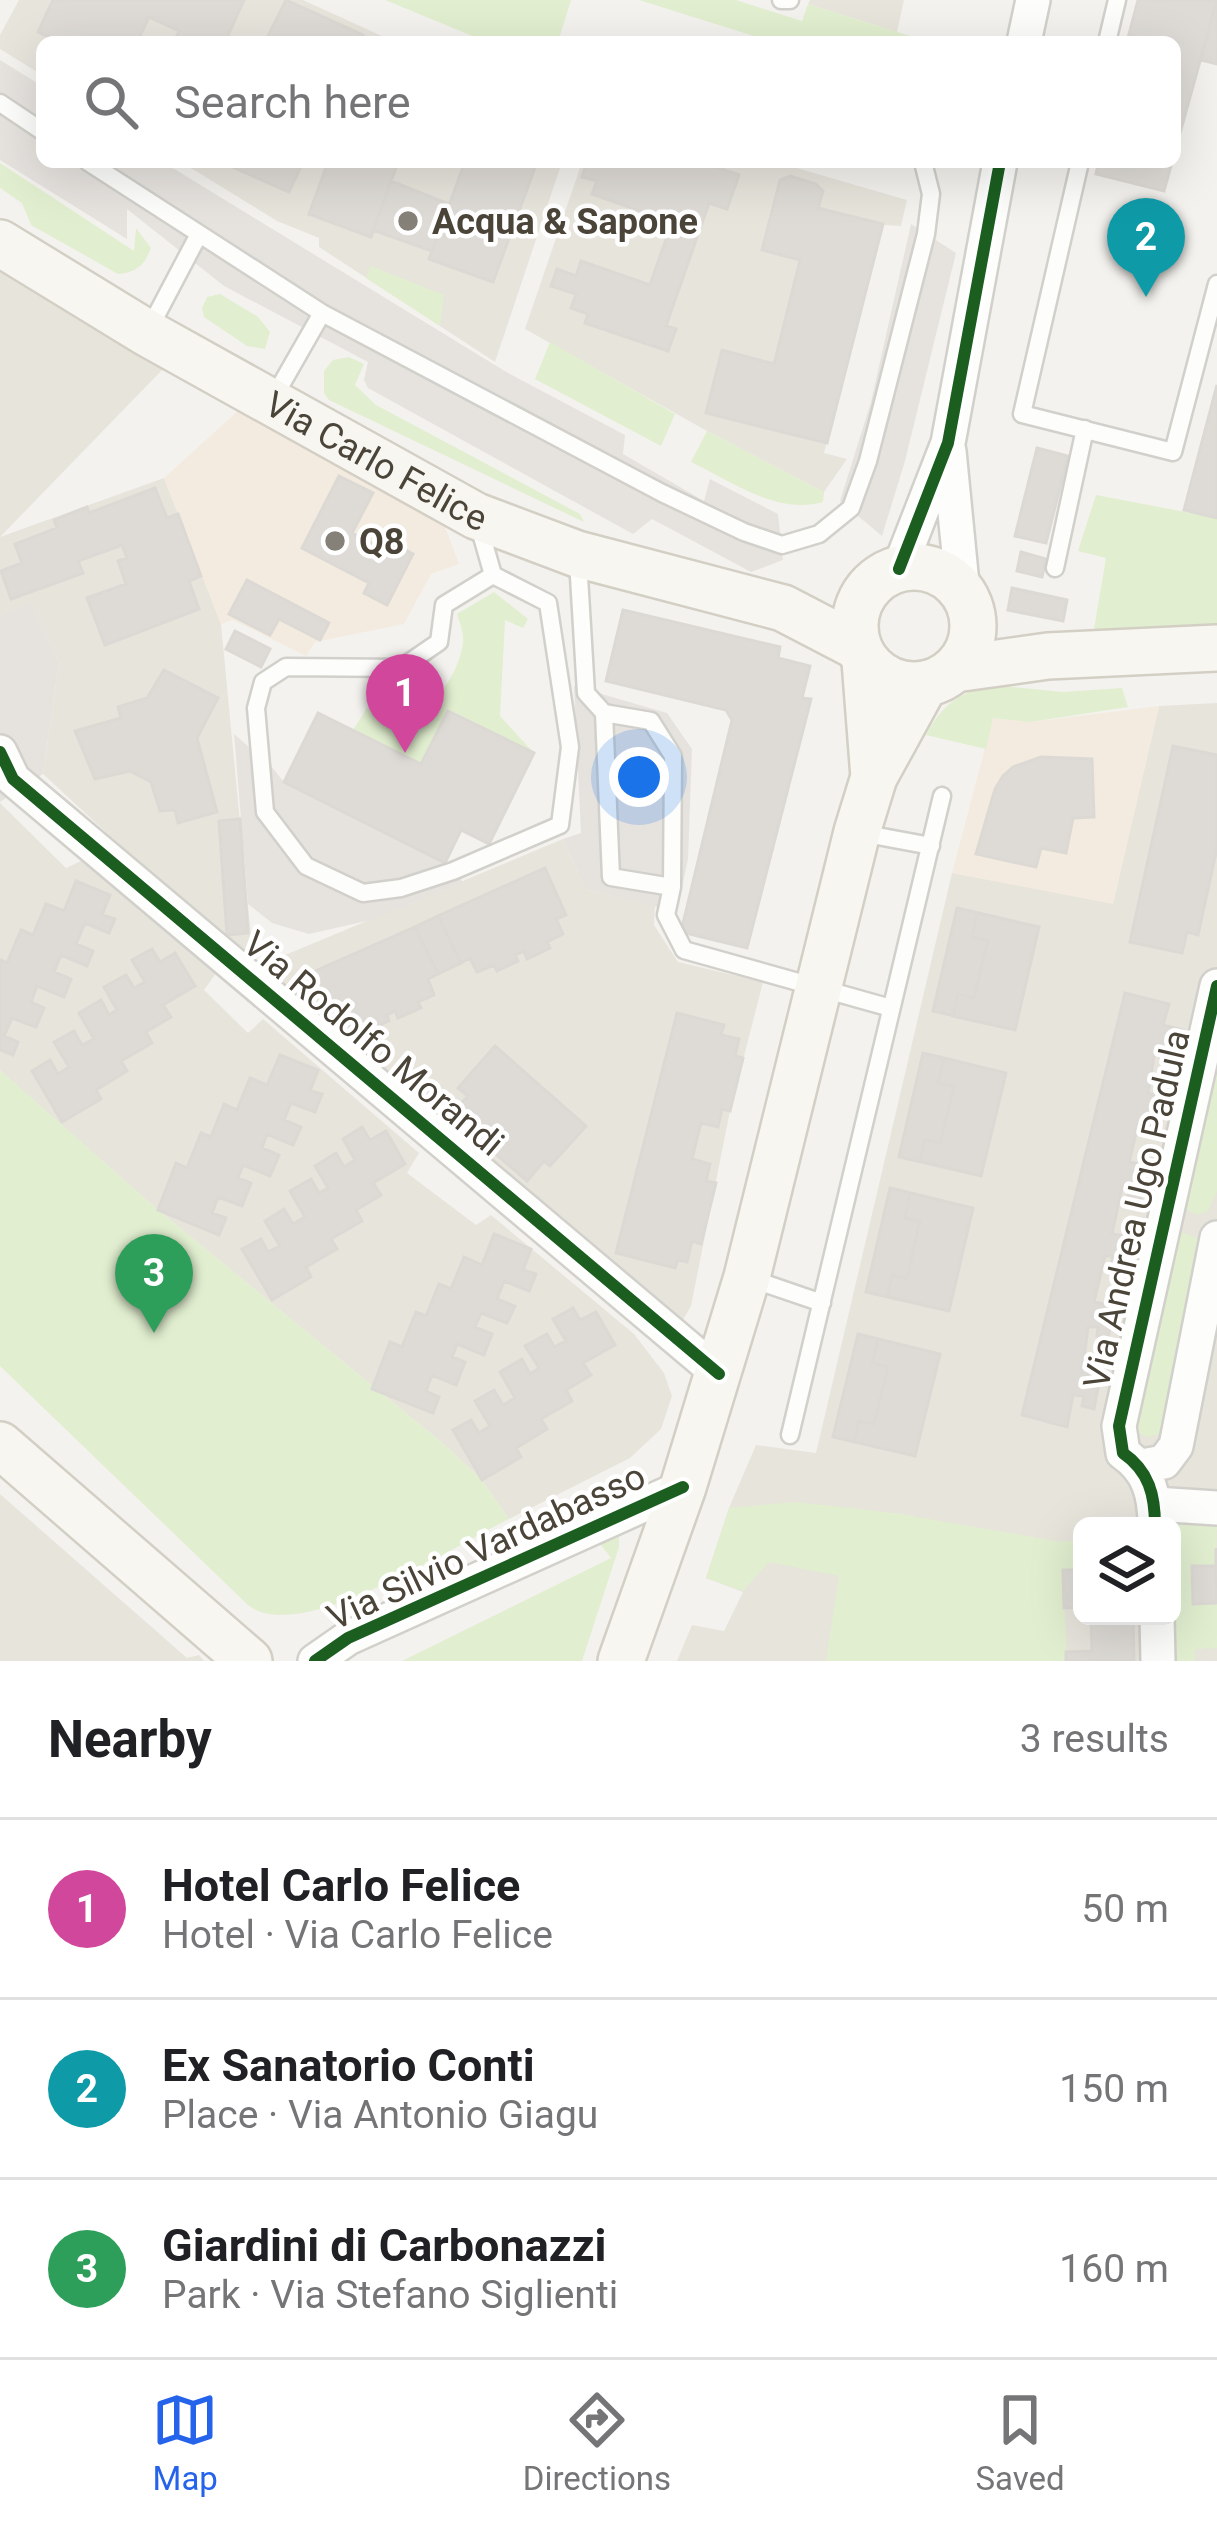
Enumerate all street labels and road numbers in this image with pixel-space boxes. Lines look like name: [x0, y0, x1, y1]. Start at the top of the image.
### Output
street label: Via Carlo Felice: [258, 383, 492, 540]
street label: Via Rodolfo Morandi: [235, 923, 512, 1165]
street label: Via Andrea Ugo Padula: [1075, 1026, 1199, 1393]
street label: Via Silvio Vardabasso: [321, 1455, 652, 1639]

